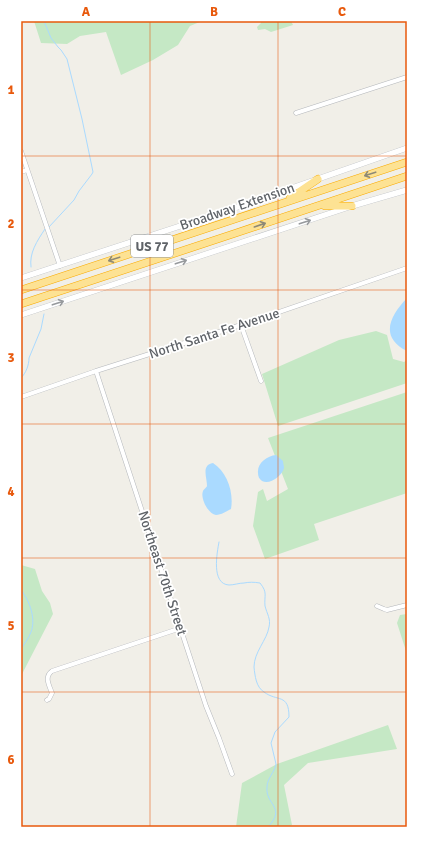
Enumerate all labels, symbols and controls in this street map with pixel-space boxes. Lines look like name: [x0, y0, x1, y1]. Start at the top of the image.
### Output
text: A: [82, 4, 91, 20]
text: B: [210, 4, 218, 20]
text: C: [338, 4, 346, 20]
text: 1: [7, 82, 15, 98]
one-way arrow: [364, 171, 377, 178]
street label: Broadway Extension: [178, 179, 297, 234]
text: 2: [7, 216, 15, 232]
one-way arrow: [298, 218, 311, 225]
one-way arrow: [254, 221, 266, 229]
road number: US 77: [131, 235, 173, 257]
one-way arrow: [107, 256, 120, 263]
one-way arrow: [175, 257, 187, 265]
one-way arrow: [51, 299, 64, 306]
street label: North Santa Fe Avenue: [147, 304, 282, 363]
text: 3: [7, 350, 15, 366]
text: 4: [7, 484, 15, 500]
street label: Northeast 70th Street: [134, 509, 191, 638]
text: 5: [7, 618, 15, 634]
text: 6: [7, 752, 15, 768]

